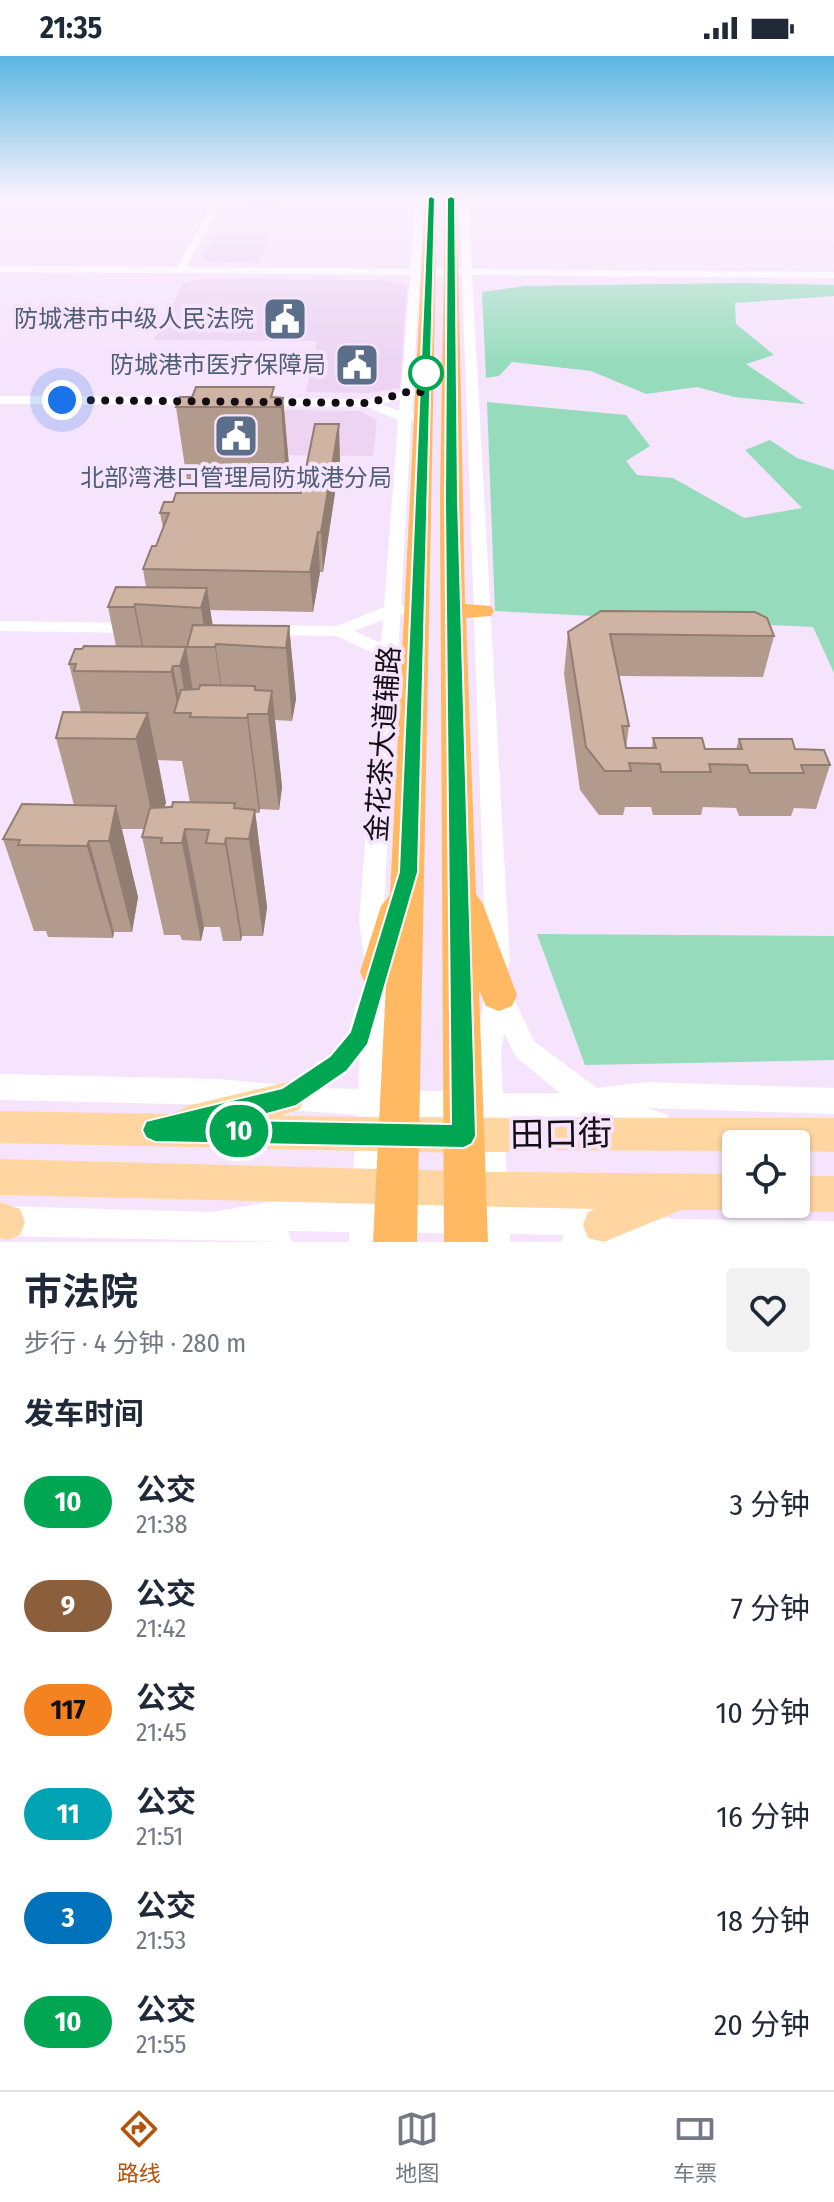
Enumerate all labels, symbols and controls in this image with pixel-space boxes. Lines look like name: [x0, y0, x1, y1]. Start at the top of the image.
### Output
text: 21:35: [40, 10, 102, 46]
public building icon: 防城港市中级人民法院: [261, 295, 309, 343]
place label: 防城港市中级人民法院: [14, 305, 254, 333]
public building icon: 防城港市医疗保障局: [333, 341, 381, 389]
place label: 防城港市医疗保障局: [110, 351, 326, 379]
unlabelled marker: [409, 356, 443, 390]
your location: [42, 380, 82, 420]
public building icon: 北部湾港口管理局防城港分局: [212, 412, 260, 460]
place label: 北部湾港口管理局防城港分局: [80, 464, 392, 492]
street label: 金花茶大道辅路: [360, 645, 406, 843]
line badge: 10: [203, 1105, 275, 1157]
street label: 田口街: [510, 1113, 612, 1155]
text: 10: [225, 1114, 253, 1147]
map controls: [722, 1130, 810, 1218]
button: locate: [722, 1130, 810, 1218]
button: heart: [726, 1268, 810, 1352]
text: 巿法院: [24, 1269, 138, 1315]
text: 步行 · 4 分钟 · 280 m: [24, 1328, 246, 1359]
text: 发车时间: [24, 1396, 144, 1432]
text: 公交: [136, 1472, 196, 1508]
text: 10: [54, 1485, 82, 1518]
text: 3 分钟: [729, 1487, 810, 1523]
text: 21:38: [136, 1509, 188, 1540]
text: 公交: [136, 1576, 196, 1612]
text: 9: [61, 1589, 75, 1622]
text: 7 分钟: [731, 1591, 810, 1627]
text: 21:42: [136, 1613, 186, 1644]
text: 公交: [136, 1680, 196, 1716]
text: 117: [50, 1693, 86, 1726]
text: 10 分钟: [716, 1695, 810, 1731]
text: 21:45: [136, 1717, 187, 1748]
text: 公交: [136, 1784, 196, 1820]
text: 11: [56, 1797, 80, 1830]
text: 16 分钟: [716, 1799, 810, 1835]
text: 21:51: [136, 1821, 183, 1852]
text: 公交: [136, 1888, 196, 1924]
text: 3: [61, 1901, 75, 1934]
text: 18 分钟: [716, 1903, 810, 1939]
text: 21:53: [136, 1925, 186, 1956]
text: 公交: [136, 1992, 196, 2028]
text: 10: [54, 2005, 82, 2038]
text: 20 分钟: [714, 2007, 810, 2043]
text: 21:55: [136, 2029, 186, 2060]
tab: 路线: [117, 2107, 161, 2187]
tab: 地图: [395, 2107, 439, 2187]
tab: 车票: [673, 2107, 717, 2187]

